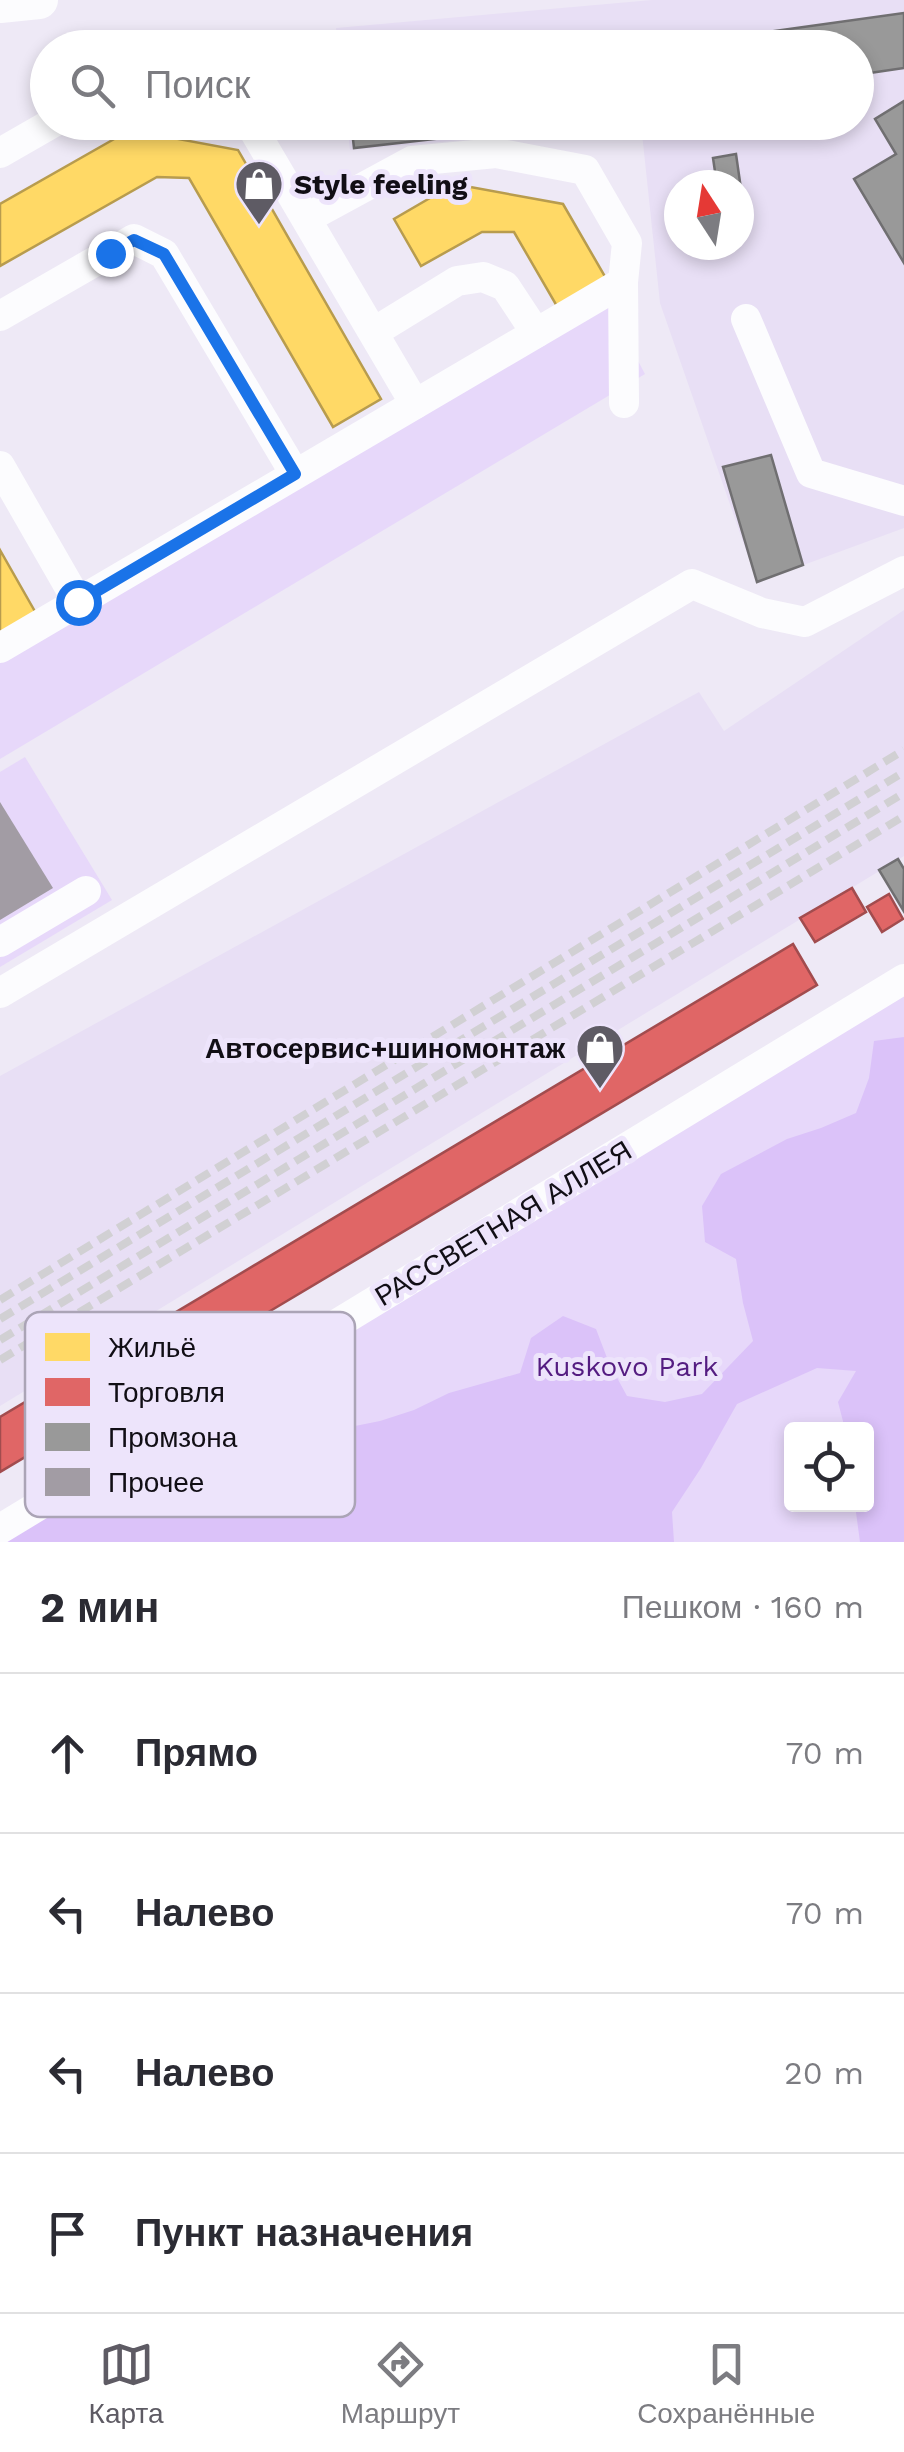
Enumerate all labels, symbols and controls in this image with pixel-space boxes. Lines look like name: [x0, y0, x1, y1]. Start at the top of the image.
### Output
search box: [30, 30, 874, 140]
icon: search: [65, 58, 120, 113]
text: Поиск: [145, 63, 250, 107]
shop icon: Style feeling: [233, 158, 285, 226]
place label: Style feeling: [294, 168, 468, 201]
north arrow: [664, 170, 754, 260]
route end: [88, 231, 134, 277]
route start: [56, 580, 102, 626]
shop icon: Автосервис+шиномонтаж: [574, 1022, 626, 1090]
place label: Автосервис+шиномонтаж: [205, 1032, 566, 1065]
street label: РАССВЕТНАЯ АЛЛЕЯ: [369, 1134, 637, 1313]
legend: [25, 1312, 355, 1517]
text: Жильё: [108, 1331, 196, 1364]
park label: Kuskovo Park: [535, 1350, 719, 1383]
text: Торговля: [108, 1376, 225, 1409]
text: Промзона: [108, 1421, 238, 1454]
map controls: [784, 1422, 874, 1512]
button: locate: [784, 1422, 874, 1512]
text: Прочее: [108, 1466, 204, 1499]
text: 2 мин: [40, 1583, 159, 1632]
text: Пешком · 160 m: [622, 1588, 864, 1626]
icon: ahead: [40, 1726, 95, 1781]
text: Прямо: [135, 1731, 258, 1775]
text: 70 m: [785, 1734, 864, 1772]
icon: left: [40, 1886, 95, 1941]
text: Налево: [135, 1891, 274, 1935]
text: 70 m: [785, 1894, 864, 1932]
icon: left: [40, 2046, 95, 2101]
text: Налево: [135, 2051, 274, 2095]
text: 20 m: [784, 2054, 864, 2092]
icon: arrive: [40, 2206, 95, 2261]
text: Пункт назначения: [135, 2211, 473, 2255]
tab: Карта: [89, 2337, 164, 2430]
tab: Маршрут: [341, 2337, 460, 2430]
tab: Сохранённые: [637, 2337, 815, 2430]

